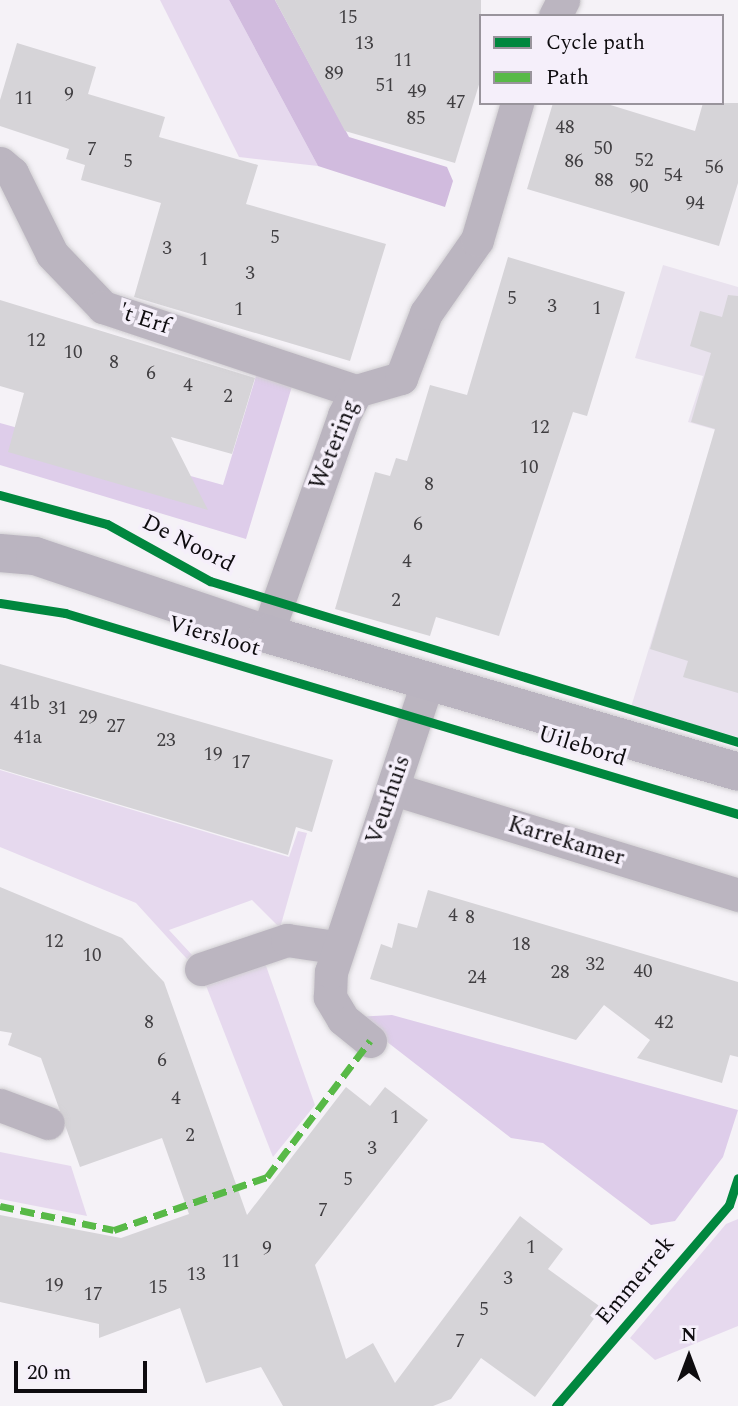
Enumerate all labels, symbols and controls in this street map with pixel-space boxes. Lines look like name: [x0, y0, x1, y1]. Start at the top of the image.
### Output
house number: 15: [339, 7, 357, 29]
legend: [479, 14, 724, 105]
text: Cycle path: [546, 27, 645, 59]
house number: 13: [355, 33, 373, 55]
house number: 11: [394, 50, 412, 72]
text: Path: [546, 62, 589, 94]
house number: 89: [325, 63, 343, 85]
house number: 51: [376, 75, 394, 97]
house number: 49: [408, 81, 426, 103]
house number: 9: [64, 84, 74, 106]
house number: 11: [15, 88, 33, 110]
house number: 47: [447, 92, 465, 114]
house number: 85: [407, 108, 425, 130]
house number: 48: [556, 117, 574, 139]
house number: 50: [594, 138, 612, 160]
house number: 7: [87, 139, 97, 161]
house number: 52: [635, 150, 653, 172]
house number: 5: [123, 151, 133, 173]
house number: 86: [565, 151, 583, 173]
house number: 56: [705, 157, 723, 179]
house number: 54: [664, 165, 682, 187]
house number: 88: [595, 170, 613, 192]
house number: 90: [630, 176, 648, 198]
house number: 94: [686, 193, 704, 215]
house number: 5: [270, 227, 280, 249]
house number: 3: [162, 238, 172, 260]
house number: 1: [199, 249, 209, 271]
house number: 3: [245, 263, 255, 285]
house number: 5: [507, 288, 517, 310]
house number: 3: [547, 296, 557, 318]
house number: 1: [592, 298, 602, 320]
street label: 't Erf: [115, 299, 173, 341]
house number: 1: [234, 299, 244, 321]
house number: 12: [27, 330, 45, 352]
house number: 10: [64, 342, 82, 364]
house number: 8: [109, 352, 119, 374]
house number: 6: [146, 363, 156, 385]
house number: 4: [183, 375, 193, 397]
house number: 2: [223, 386, 233, 408]
street label: Wetering: [304, 396, 366, 494]
house number: 12: [531, 417, 549, 439]
house number: 10: [520, 457, 538, 479]
house number: 8: [424, 474, 434, 496]
street label: De Noord: [137, 509, 239, 579]
house number: 6: [413, 514, 423, 536]
house number: 4: [402, 551, 412, 573]
house number: 2: [391, 590, 401, 612]
street label: Viersloot: [165, 611, 263, 663]
house number: 41b: [10, 693, 40, 715]
house number: 31: [49, 698, 67, 720]
house number: 29: [79, 707, 97, 729]
house number: 27: [107, 716, 125, 738]
street label: Uilebord: [535, 721, 629, 773]
house number: 41a: [14, 727, 42, 749]
house number: 23: [157, 730, 175, 752]
house number: 19: [204, 744, 222, 766]
house number: 17: [232, 752, 250, 774]
street label: Veurhuis: [361, 752, 417, 848]
street label: Karrekamer: [504, 811, 628, 873]
house number: 4: [448, 905, 458, 927]
house number: 8: [465, 907, 475, 929]
house number: 12: [45, 931, 63, 953]
house number: 18: [512, 934, 530, 956]
house number: 10: [83, 945, 101, 967]
house number: 32: [586, 954, 604, 976]
house number: 40: [634, 961, 652, 983]
house number: 28: [551, 962, 569, 984]
house number: 24: [468, 967, 486, 989]
house number: 8: [144, 1012, 154, 1034]
house number: 42: [655, 1012, 673, 1034]
house number: 6: [157, 1050, 167, 1072]
house number: 4: [171, 1088, 181, 1110]
house number: 1: [390, 1107, 400, 1129]
house number: 2: [185, 1125, 195, 1147]
house number: 3: [367, 1138, 377, 1160]
house number: 5: [343, 1169, 353, 1191]
house number: 7: [318, 1200, 328, 1222]
street label: Emmerrek: [591, 1231, 681, 1331]
house number: 1: [526, 1237, 536, 1259]
house number: 9: [262, 1238, 272, 1260]
house number: 11: [222, 1251, 240, 1273]
house number: 13: [187, 1264, 205, 1286]
house number: 3: [503, 1268, 513, 1290]
house number: 19: [45, 1275, 63, 1297]
house number: 15: [149, 1277, 167, 1299]
house number: 17: [84, 1284, 102, 1306]
house number: 5: [479, 1299, 489, 1321]
text: N: [681, 1321, 697, 1350]
north arrow: [654, 1322, 724, 1392]
house number: 7: [455, 1331, 465, 1353]
scale bar: [18, 1346, 150, 1390]
text: 20 m: [27, 1357, 71, 1389]

